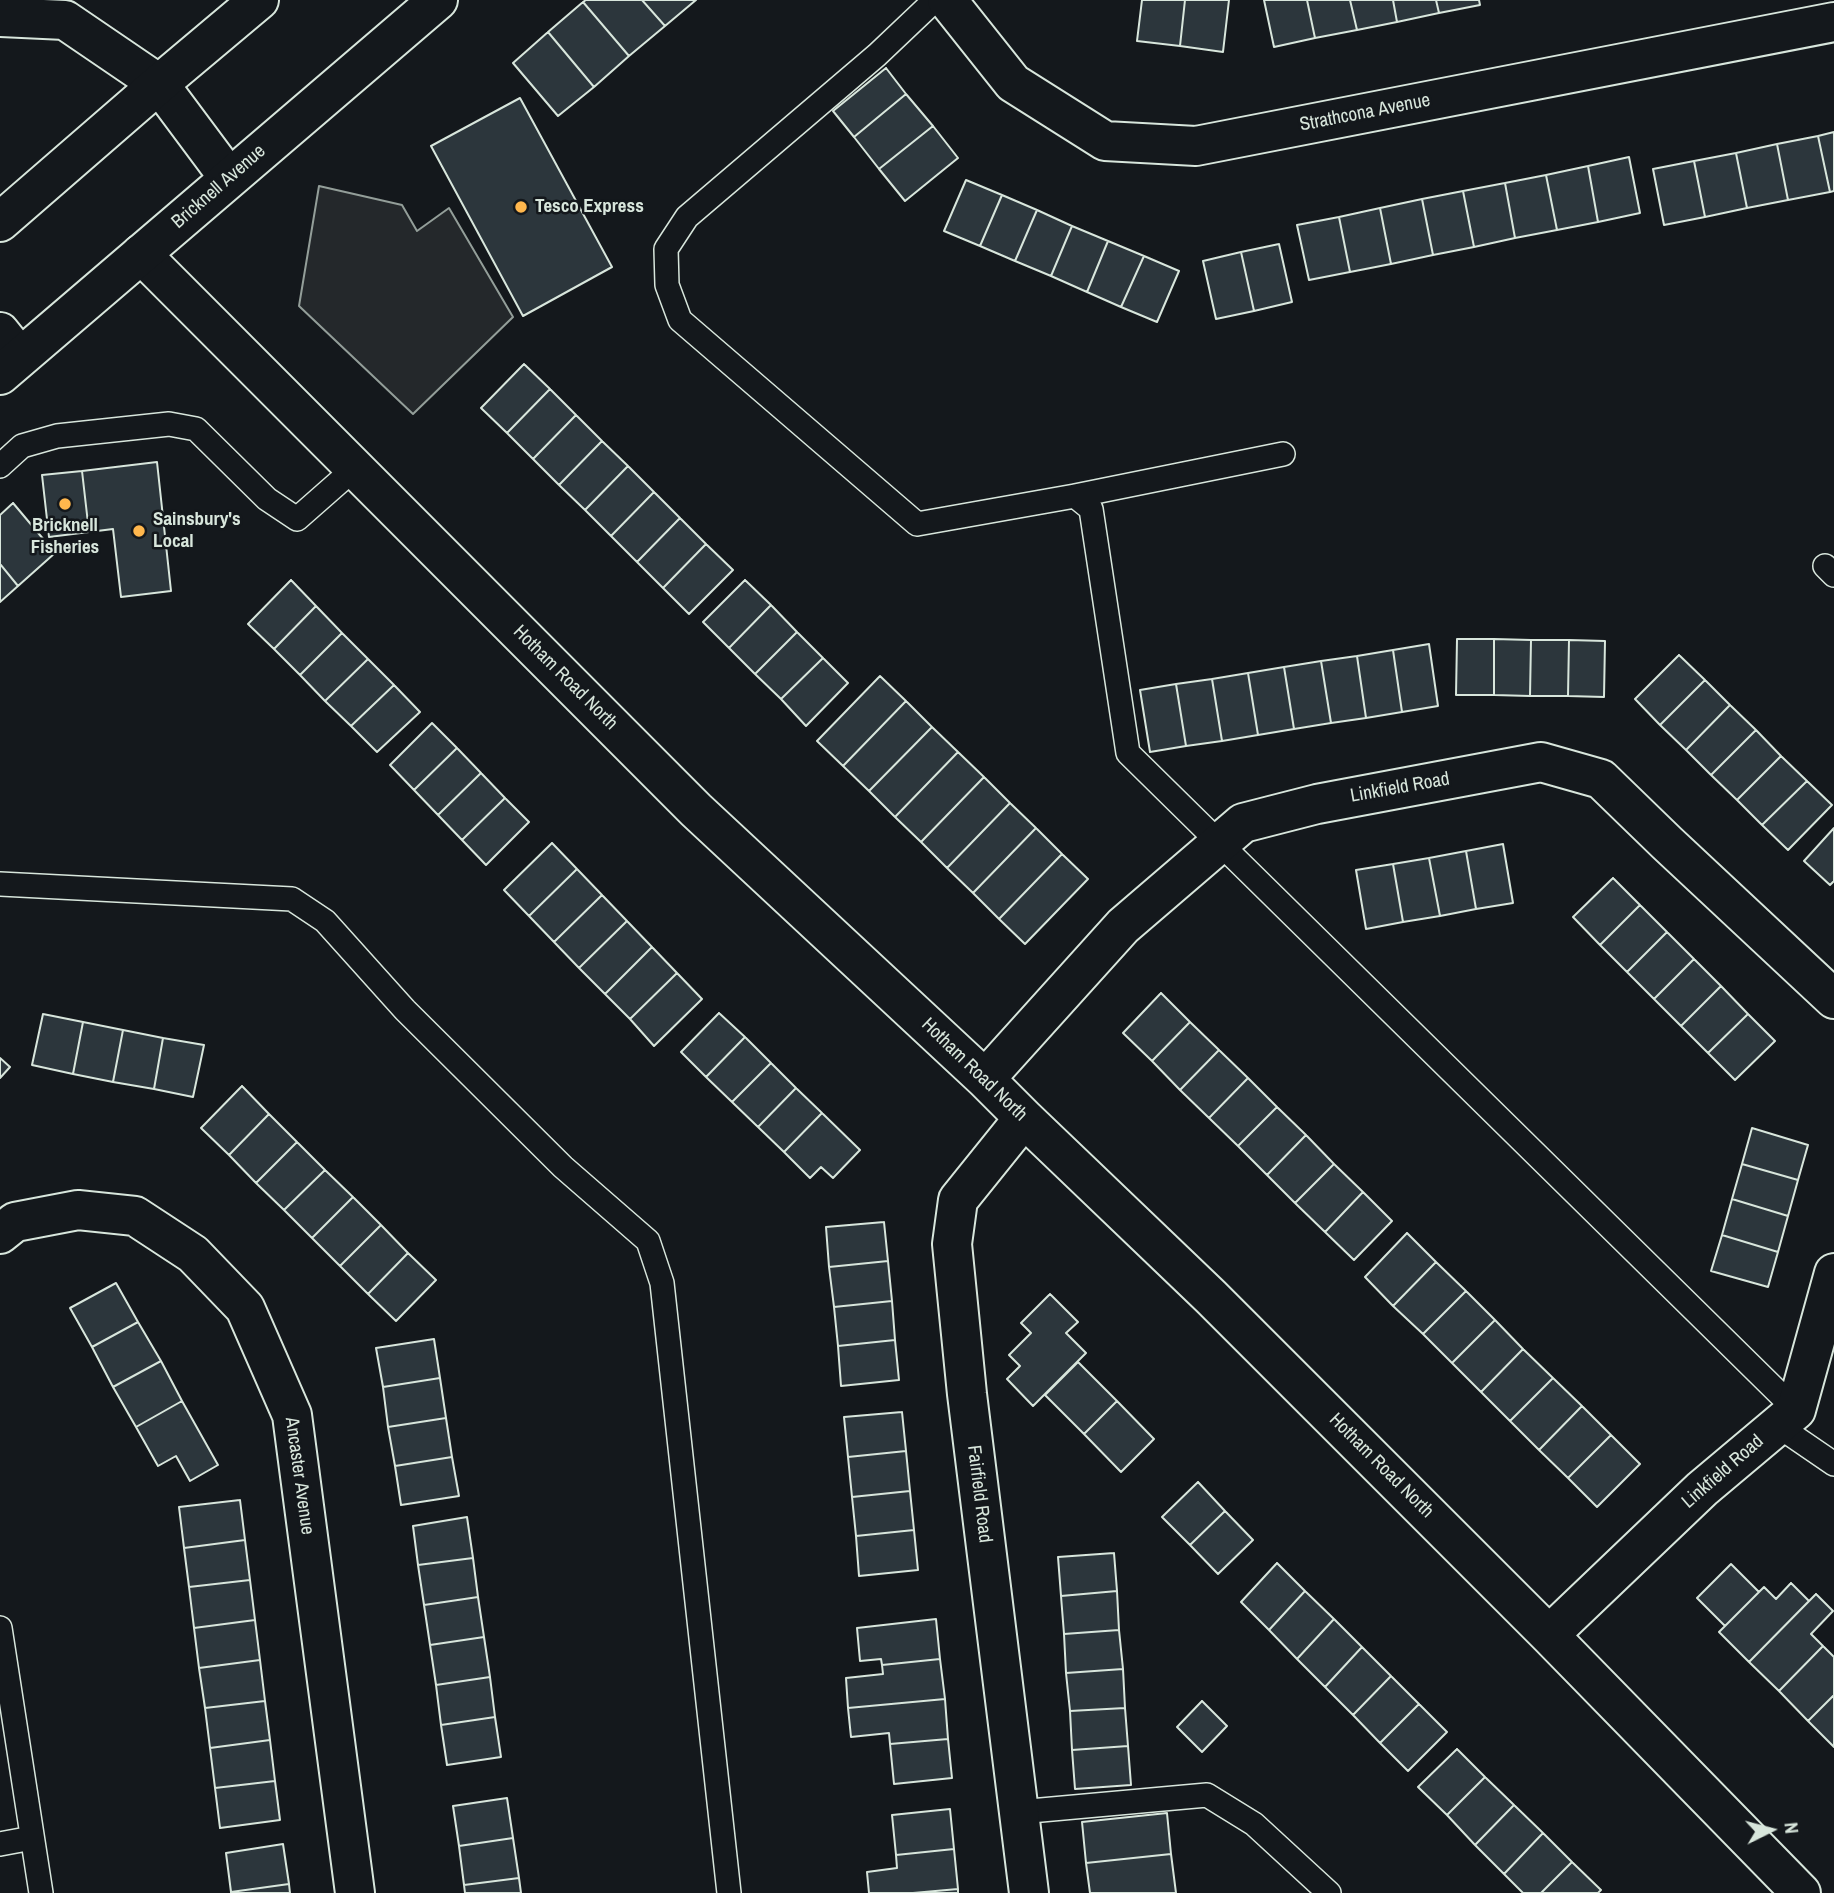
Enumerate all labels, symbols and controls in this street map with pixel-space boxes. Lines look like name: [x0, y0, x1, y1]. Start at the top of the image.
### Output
street label: Strathcona Avenue: [1298, 89, 1432, 137]
street label: Bricknell Avenue: [168, 140, 270, 234]
place label: Tesco Express: [535, 196, 644, 218]
marker: Tesco Express: [513, 199, 529, 215]
marker: Bricknell Fisheries: [57, 496, 73, 512]
place label: Sainsbury's Local: [153, 509, 241, 553]
place label: Bricknell Fisheries: [31, 515, 99, 559]
marker: Sainsbury's Local: [131, 523, 147, 539]
street label: Hotham Road North: [508, 621, 622, 735]
street label: Linkfield Road: [1349, 768, 1451, 808]
street label: Hotham Road North: [916, 1014, 1032, 1126]
street label: Hotham Road North: [1324, 1409, 1438, 1523]
street label: Ancaster Avenue: [279, 1416, 319, 1536]
street label: Linkfield Road: [1678, 1430, 1768, 1514]
street label: Fairfield Road: [962, 1444, 996, 1544]
north arrow: [1736, 1795, 1806, 1865]
text: N: [1778, 1821, 1805, 1835]

